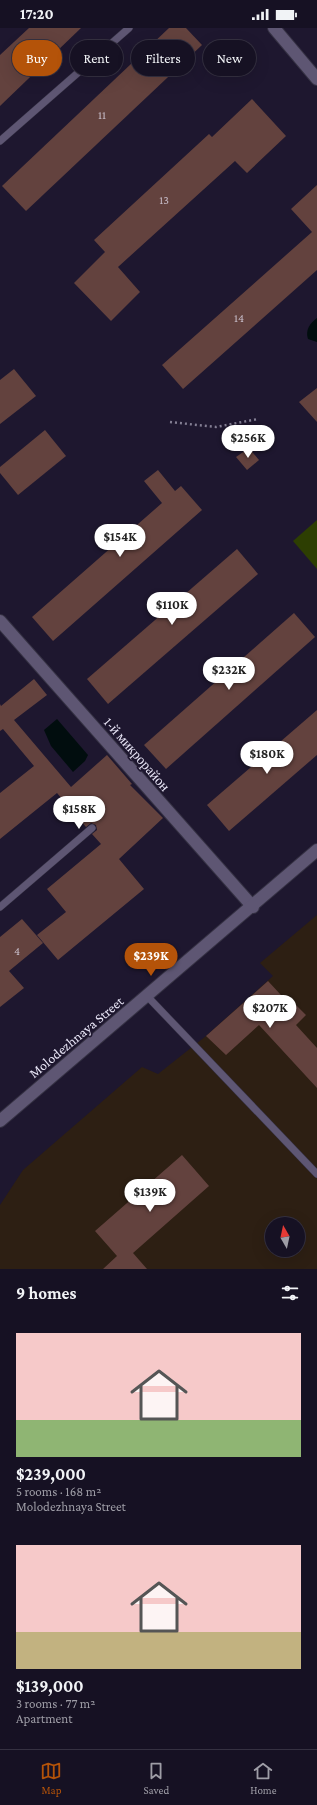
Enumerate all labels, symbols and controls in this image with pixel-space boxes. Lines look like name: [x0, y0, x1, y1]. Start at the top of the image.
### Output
text: 17:20: [20, 6, 54, 22]
chip: Buy: [12, 40, 62, 76]
chip: Rent: [70, 40, 123, 76]
chip: Filters: [131, 40, 195, 76]
chip: New: [203, 40, 256, 76]
house number: 11: [98, 108, 106, 122]
house number: 13: [159, 193, 169, 207]
house number: 14: [234, 311, 244, 325]
pin: $256K: [220, 425, 276, 459]
text: $256K: [231, 430, 265, 445]
pin: $154K: [92, 524, 148, 558]
text: $154K: [103, 529, 137, 544]
pin: $110K: [144, 592, 200, 626]
text: $110K: [156, 597, 188, 612]
pin: $232K: [201, 657, 257, 691]
text: $232K: [212, 662, 246, 677]
street label: 1-й микрорайон: [101, 714, 174, 794]
pin: $180K: [239, 741, 295, 775]
text: $180K: [249, 746, 285, 761]
pin: $158K: [51, 796, 107, 830]
text: $158K: [62, 801, 96, 816]
pin: $239K: [123, 943, 179, 977]
house number: 4: [14, 944, 20, 958]
text: $239K: [134, 948, 168, 963]
street label: Molodezhnaya Street: [26, 993, 127, 1081]
pin: $207K: [242, 995, 298, 1029]
text: $207K: [252, 1000, 288, 1015]
pin: $139K: [122, 1179, 178, 1213]
text: $139K: [133, 1184, 167, 1199]
north arrow: [265, 1217, 305, 1257]
map controls: [265, 1217, 305, 1257]
icon: filters: [279, 1282, 301, 1304]
text: 9 homes: [16, 1284, 76, 1303]
icon: home: [123, 1359, 195, 1431]
text: $239,000: [16, 1465, 86, 1484]
text: 5 rooms · 168 m²: [16, 1484, 101, 1499]
text: Molodezhnaya Street: [16, 1499, 126, 1514]
icon: home: [123, 1571, 195, 1643]
text: $139,000: [16, 1677, 84, 1696]
text: 3 rooms · 77 m²: [16, 1696, 95, 1711]
text: Apartment: [16, 1711, 73, 1726]
tab: Map: [40, 1760, 62, 1796]
tab: Saved: [143, 1760, 169, 1796]
tab: Home: [250, 1760, 277, 1796]

